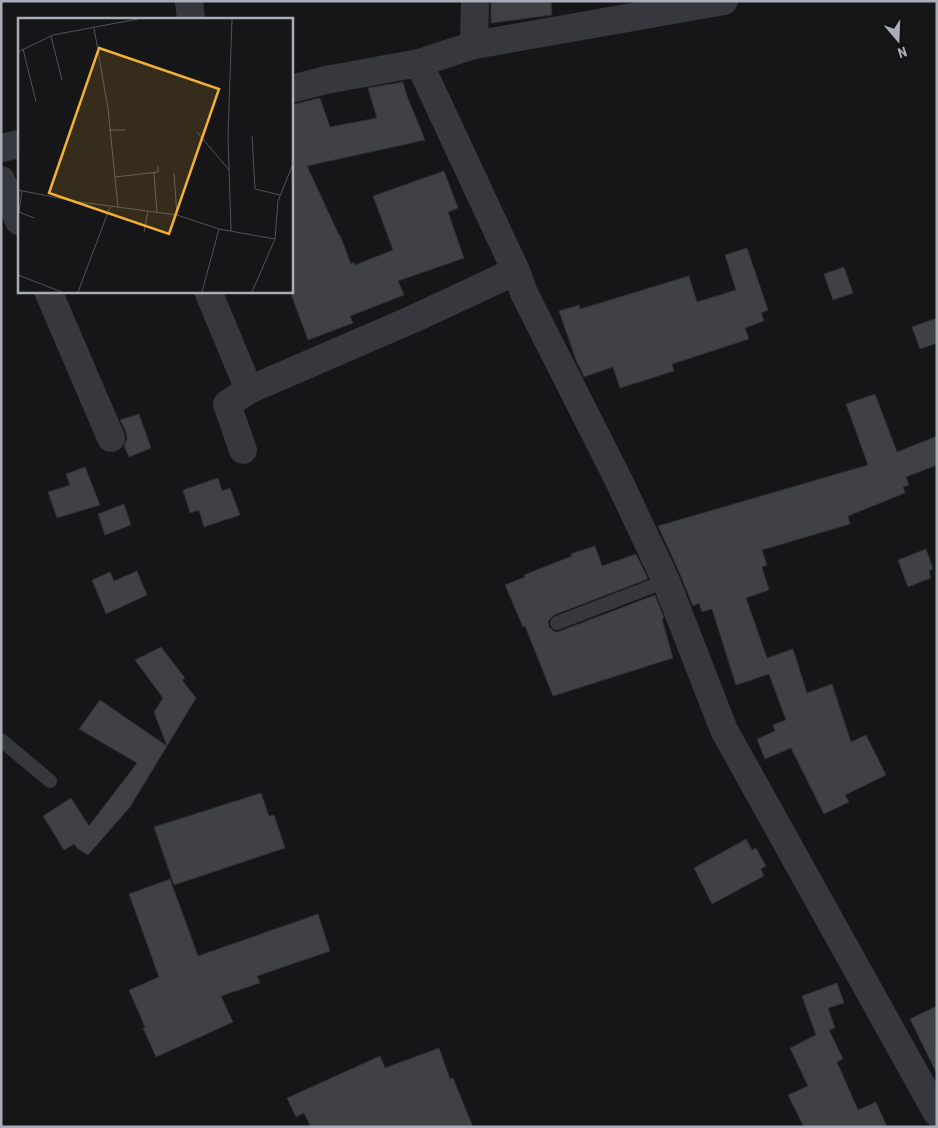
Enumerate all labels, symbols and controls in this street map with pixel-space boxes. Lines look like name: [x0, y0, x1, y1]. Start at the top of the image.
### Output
north arrow: [873, 15, 923, 65]
inset map: [18, 18, 292, 292]
text: N: [896, 43, 909, 61]

